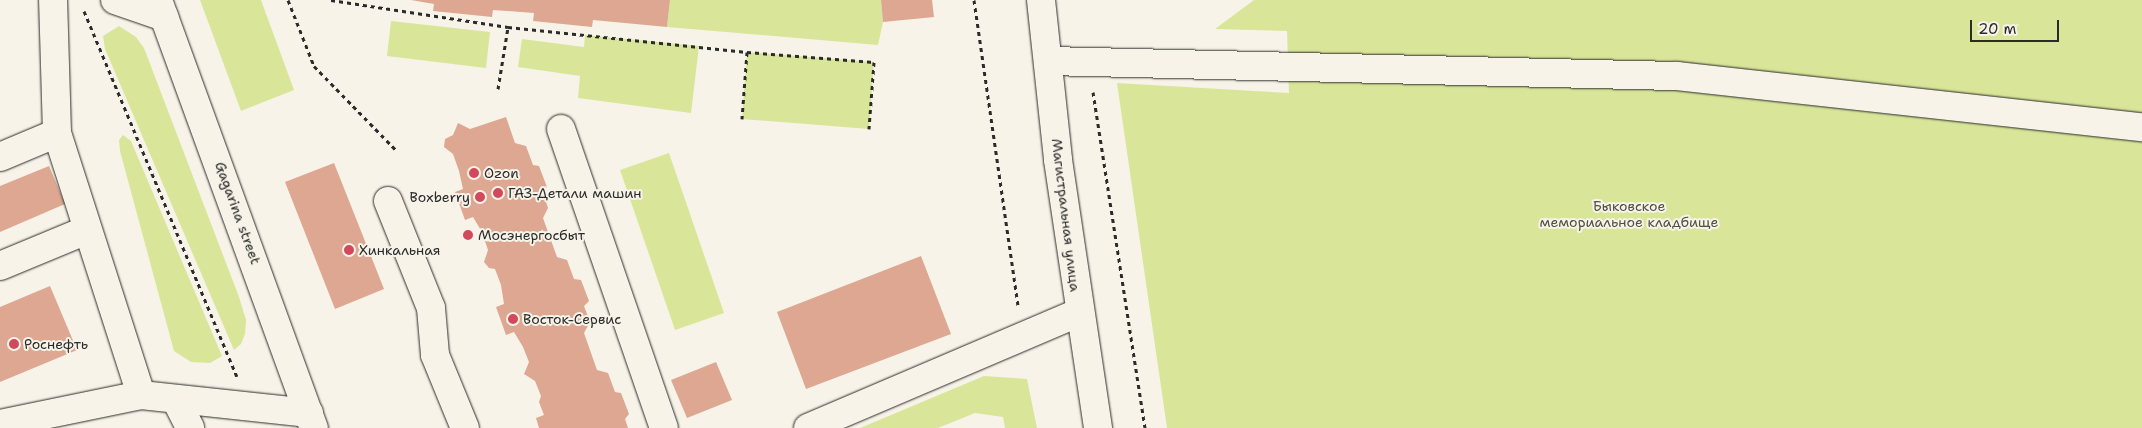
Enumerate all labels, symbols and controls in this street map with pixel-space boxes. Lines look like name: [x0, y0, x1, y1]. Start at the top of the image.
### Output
scale bar: [1972, 10, 2061, 42]
text: 20 m: [1978, 19, 2017, 39]
street label: Магистральная улица: [1048, 138, 1084, 292]
street label: Gagarina street: [212, 159, 264, 267]
place label: Ozon: [484, 165, 519, 181]
marker: Ozon: [468, 167, 480, 179]
place label: ГАЗ-Детали машин: [508, 185, 642, 201]
marker: ГАЗ-Детали машин: [492, 187, 504, 199]
place label: Boxberry: [410, 189, 470, 205]
marker: Boxberry: [474, 191, 486, 203]
park label: Быковское мемориальное кладбище: [1540, 198, 1718, 230]
place label: Мосэнергосбыт: [478, 227, 585, 243]
marker: Мосэнергосбыт: [462, 229, 474, 241]
place label: Хинкальная: [359, 242, 441, 258]
marker: Хинкальная: [343, 244, 355, 256]
place label: Восток-Сервис: [523, 311, 621, 327]
marker: Восток-Сервис: [507, 313, 519, 325]
place label: Роснефть: [24, 336, 88, 352]
marker: Роснефть: [8, 338, 20, 350]

